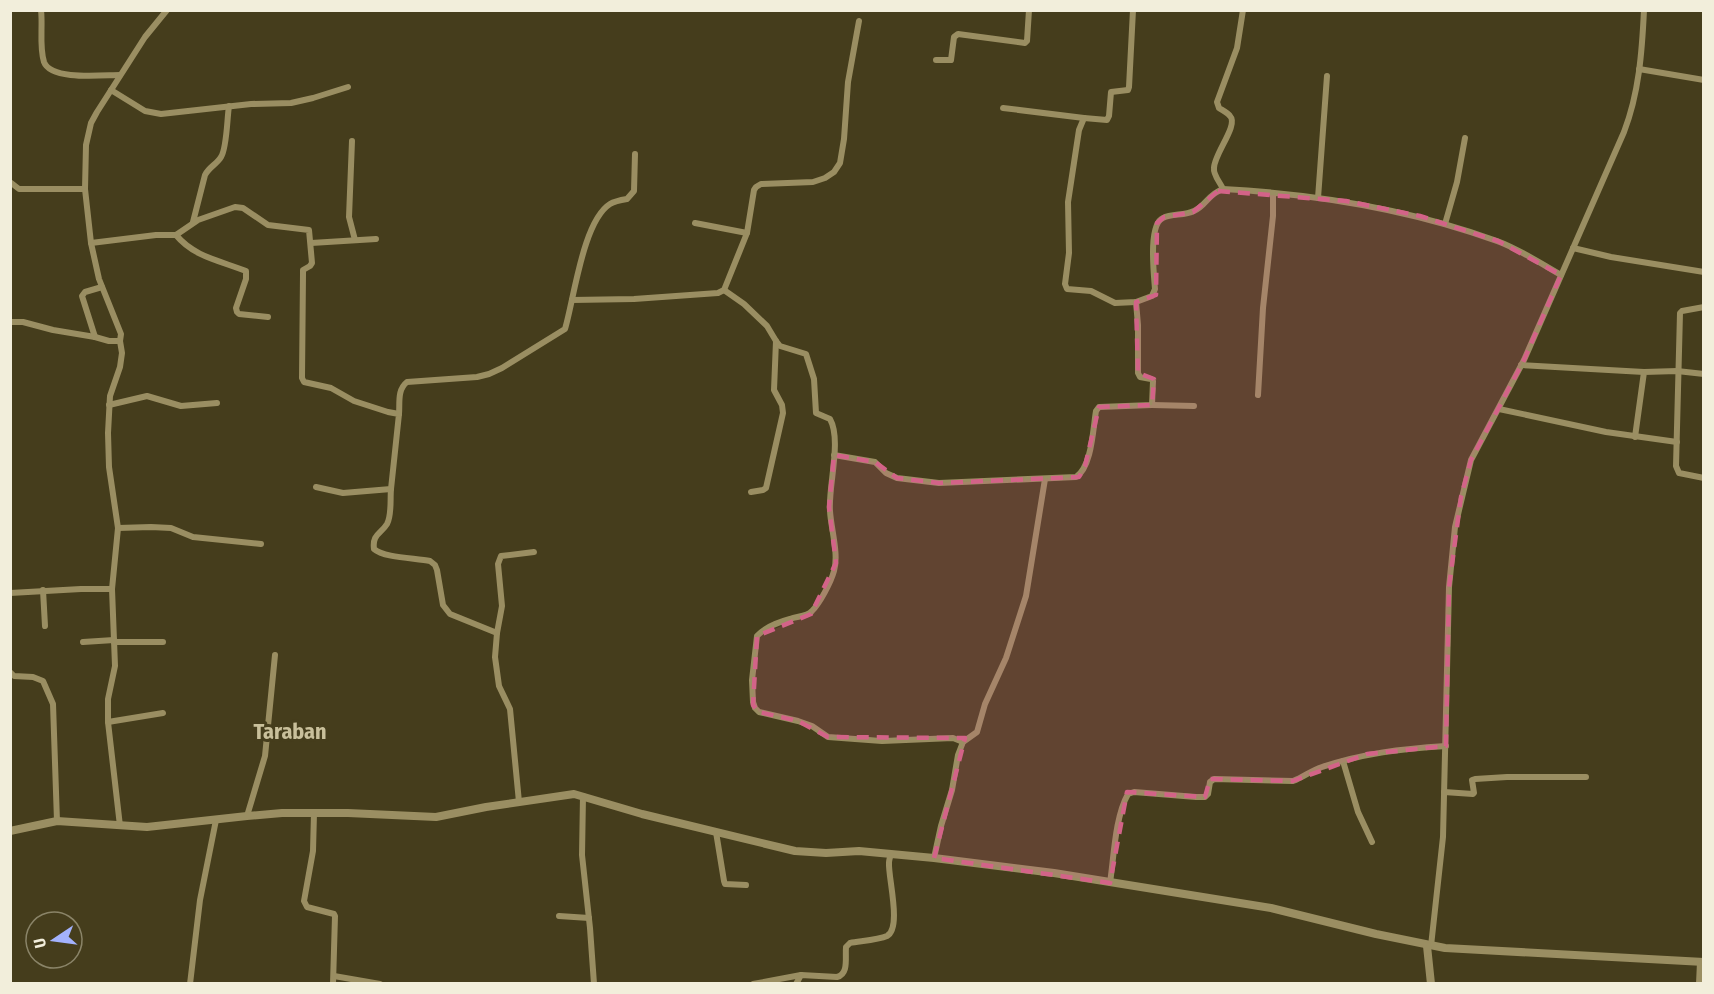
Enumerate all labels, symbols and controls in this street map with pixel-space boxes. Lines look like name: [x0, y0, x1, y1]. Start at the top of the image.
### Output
district label: Taraban: [253, 718, 327, 745]
north arrow: [24, 910, 84, 970]
text: U: [30, 937, 50, 950]

